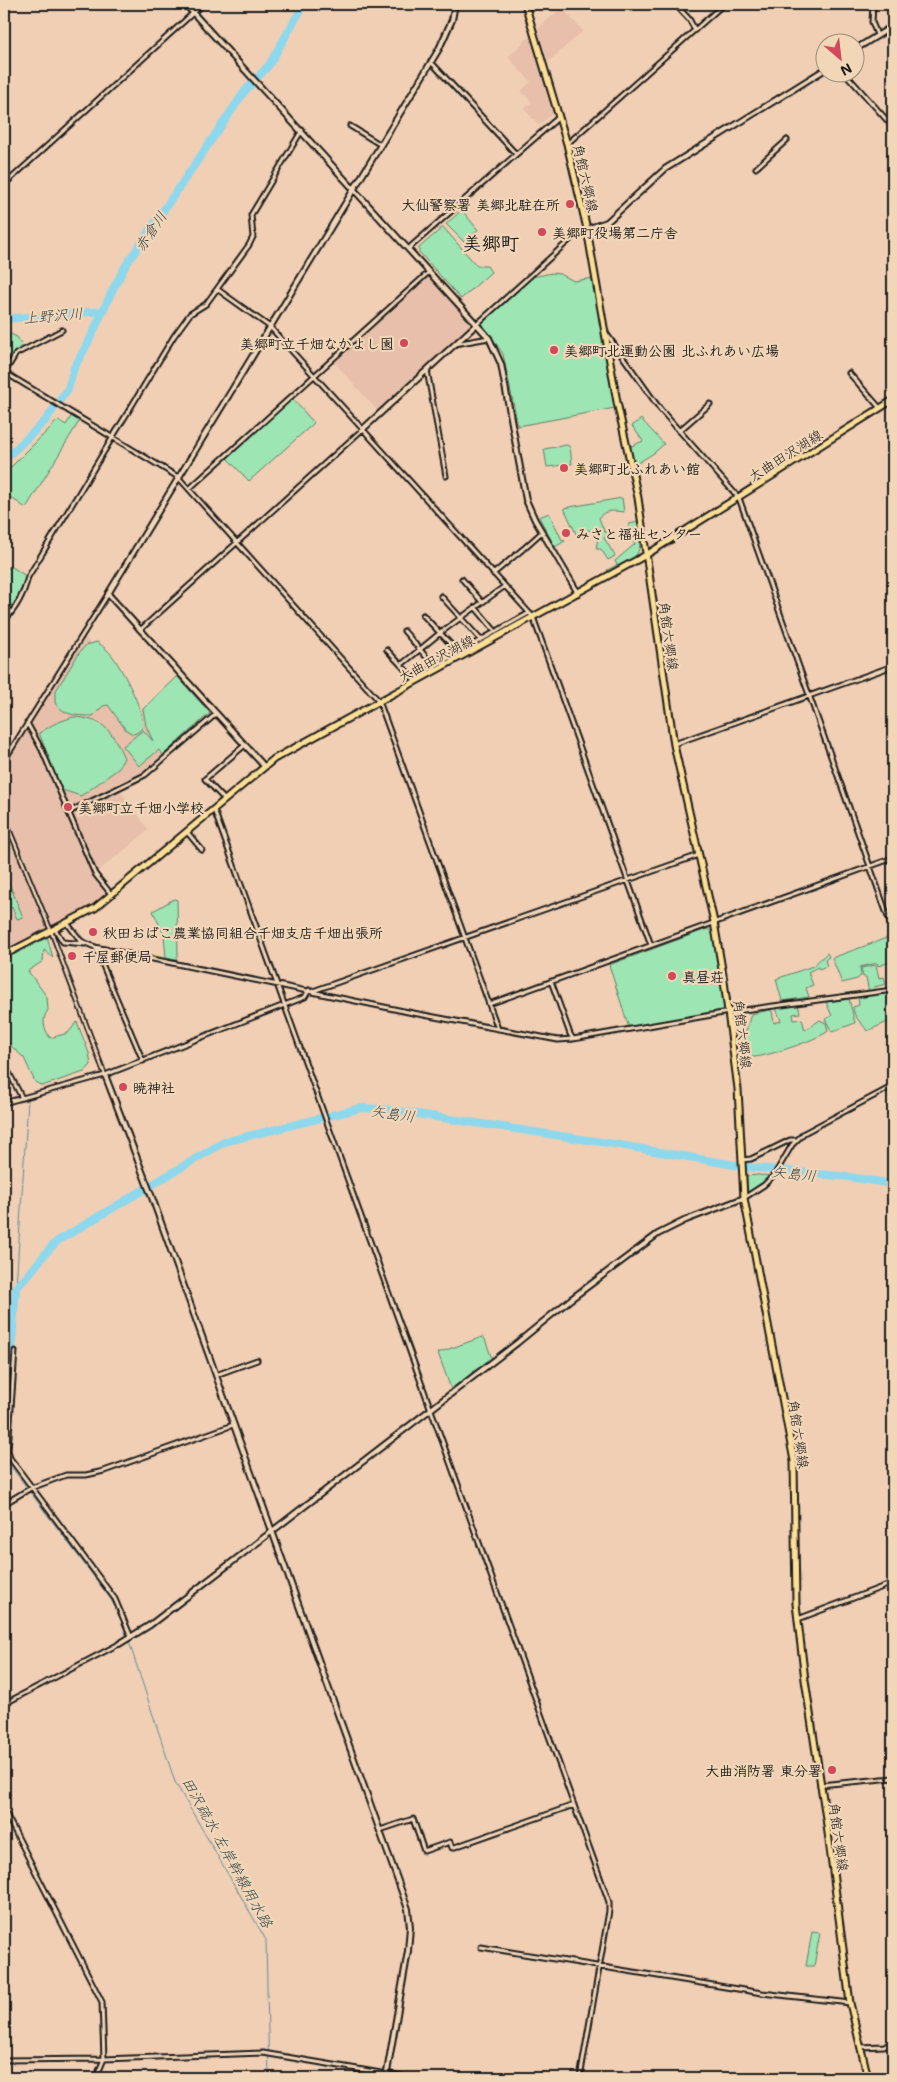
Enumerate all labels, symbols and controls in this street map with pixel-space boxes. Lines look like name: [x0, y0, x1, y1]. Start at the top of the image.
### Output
north arrow: [814, 32, 864, 82]
text: N: [837, 59, 855, 81]
street label: 角館六郷線: [569, 142, 603, 214]
place label: 大仙警察署 美郷北駐在所: [401, 195, 560, 214]
marker: 大仙警察署 美郷北駐在所: [564, 198, 576, 210]
water label: 赤倉川: [129, 207, 171, 255]
place label: 美郷町役場第二庁舎: [552, 223, 678, 242]
marker: 美郷町役場第二庁舎: [536, 226, 548, 238]
district label: 美郷町: [462, 230, 520, 255]
water label: 上野沢川: [22, 302, 84, 328]
place label: 美郷町立千畑なかよし園: [240, 334, 394, 353]
marker: 美郷町立千畑なかよし園: [398, 337, 410, 349]
place label: 美郷町北運動公園 北ふれあい広場: [564, 341, 779, 360]
marker: 美郷町北運動公園 北ふれあい広場: [548, 344, 560, 356]
street label: 大曲田沢湖線: [744, 425, 826, 485]
place label: 美郷町北ふれあい館: [574, 459, 700, 478]
marker: 美郷町北ふれあい館: [558, 462, 570, 474]
place label: みさと福祉センター: [576, 524, 702, 543]
marker: みさと福祉センター: [560, 527, 572, 539]
street label: 角館六郷線: [655, 600, 683, 672]
street label: 大曲田沢湖線: [394, 630, 478, 686]
place label: 美郷町立千畑小学校: [78, 798, 204, 817]
marker: 美郷町立千畑小学校: [62, 801, 74, 813]
place label: 秋田おばこ農業協同組合千畑支店千畑出張所: [103, 923, 383, 942]
marker: 秋田おばこ農業協同組合千畑支店千畑出張所: [87, 926, 99, 938]
place label: 千屋郵便局: [82, 947, 152, 966]
marker: 千屋郵便局: [66, 950, 78, 962]
place label: 真昼荘: [682, 967, 724, 986]
marker: 真昼荘: [666, 970, 678, 982]
street label: 角館六郷線: [729, 998, 757, 1070]
place label: 暁神社: [133, 1078, 175, 1097]
marker: 暁神社: [117, 1081, 129, 1093]
water label: 矢島川: [369, 1100, 417, 1126]
water label: 矢島川: [771, 1161, 817, 1185]
street label: 角館六郷線: [784, 1398, 814, 1470]
place label: 大曲消防署 東分署: [705, 1761, 822, 1780]
marker: 大曲消防署 東分署: [826, 1764, 838, 1776]
water label: 田沢疏水 左岸幹線用水路: [178, 1773, 278, 1932]
street label: 角館六郷線: [825, 1801, 853, 1873]

